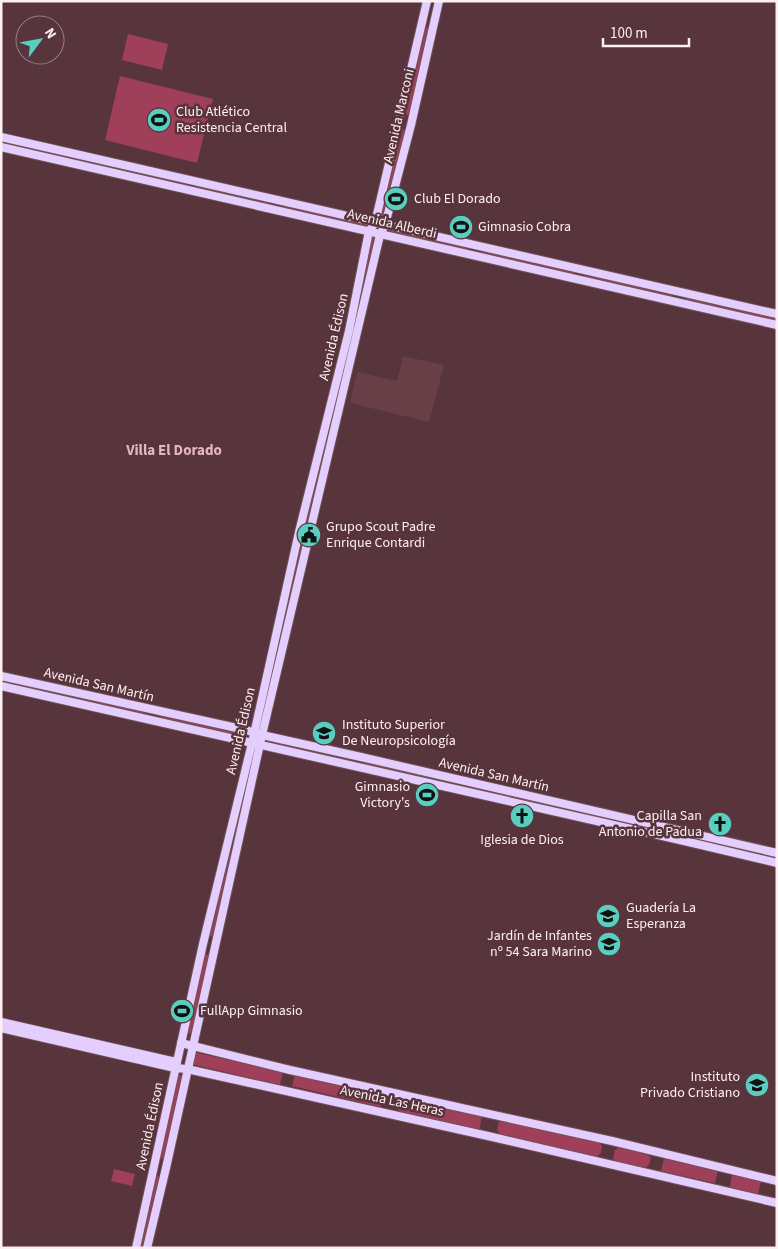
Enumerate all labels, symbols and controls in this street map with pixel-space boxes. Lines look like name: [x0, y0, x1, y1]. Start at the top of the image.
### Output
north arrow: [15, 15, 65, 65]
scale bar: [603, 15, 689, 47]
text: 100 m: [610, 23, 648, 44]
text: N: [39, 24, 61, 43]
street label: Avenida Marconi: [378, 67, 420, 165]
place label: Club Atlético Resistencia Central: [176, 102, 287, 138]
sports icon: Club Atlético Resistencia Central: [146, 107, 172, 133]
sports icon: Club El Dorado: [383, 186, 409, 212]
place label: Club El Dorado: [414, 189, 501, 209]
street label: Avenida Alberdi: [345, 204, 439, 244]
sports icon: Gimnasio Cobra: [448, 214, 474, 240]
place label: Gimnasio Cobra: [478, 217, 571, 237]
street label: Avenida Édison: [314, 291, 354, 383]
district label: Villa El Dorado: [125, 440, 222, 461]
place label: Grupo Scout Padre Enrique Contardi: [326, 517, 435, 553]
public building icon: Grupo Scout Padre Enrique Contardi: [296, 522, 322, 548]
street label: Avenida San Martín: [42, 663, 156, 707]
street label: Avenida Édison: [221, 685, 261, 777]
place label: Instituto Superior De Neuropsicología: [342, 715, 456, 751]
school or university icon: Instituto Superior De Neuropsicología: [311, 720, 337, 746]
street label: Avenida San Martín: [437, 753, 551, 797]
place label: Gimnasio Victory's: [355, 777, 410, 813]
sports icon: Gimnasio Victory's: [414, 782, 440, 808]
church icon: Iglesia de Dios: [509, 803, 535, 829]
place label: Capilla San Antonio de Padua: [599, 806, 702, 842]
church icon: Capilla San Antonio de Padua: [707, 811, 733, 837]
place label: Iglesia de Dios: [480, 830, 564, 850]
place label: Guadería La Esperanza: [626, 898, 696, 934]
school or university icon: Guadería La Esperanza: [595, 903, 621, 929]
place label: Jardín de Infantes nº 54 Sara Marino: [487, 926, 592, 962]
school or university icon: Jardín de Infantes nº 54 Sara Marino: [596, 931, 622, 957]
sports icon: FullApp Gimnasio: [169, 998, 195, 1024]
place label: FullApp Gimnasio: [200, 1001, 303, 1021]
place label: Instituto Privado Cristiano: [640, 1067, 740, 1103]
school or university icon: Instituto Privado Cristiano: [744, 1072, 770, 1098]
street label: Avenida Édison: [131, 1080, 169, 1172]
street label: Avenida Las Heras: [338, 1080, 446, 1122]

